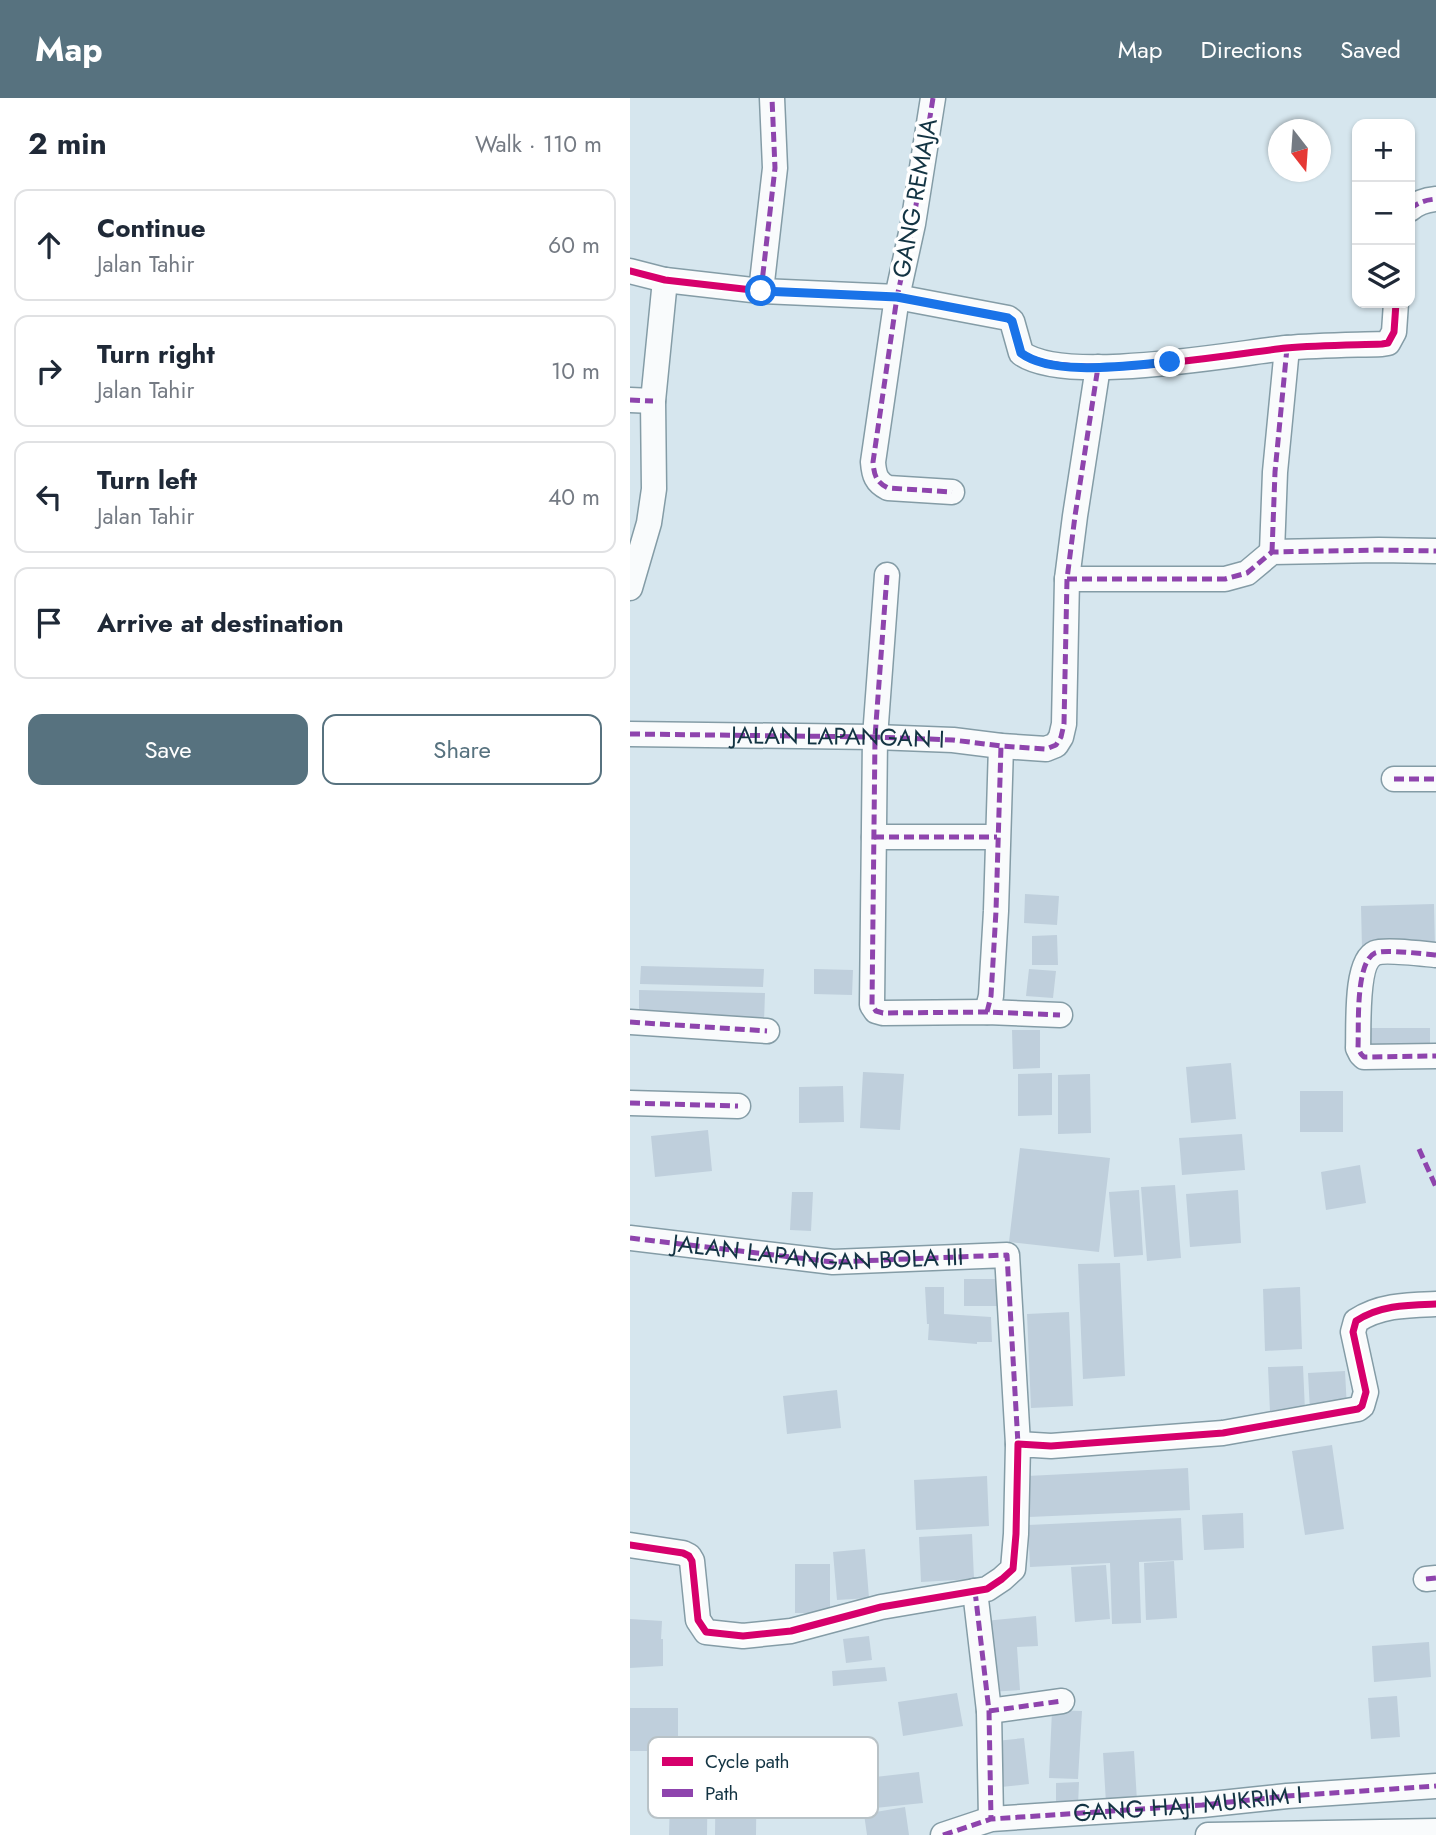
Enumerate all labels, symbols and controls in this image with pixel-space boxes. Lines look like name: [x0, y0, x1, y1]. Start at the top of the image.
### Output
text: Map: [35, 26, 103, 73]
text: Map: [1118, 32, 1163, 67]
text: Directions: [1201, 32, 1302, 67]
text: Saved: [1340, 32, 1401, 67]
street label: GANG REMAJA: [883, 115, 946, 281]
north arrow: [1268, 119, 1331, 182]
map controls: [1352, 119, 1415, 308]
button: +: [1352, 119, 1415, 182]
text: 2 min: [28, 122, 107, 165]
text: Walk · 110 m: [475, 127, 602, 161]
button: −: [1352, 182, 1415, 245]
text: Continue: [97, 209, 206, 247]
icon: ahead: [30, 226, 68, 264]
text: 60 m: [548, 228, 600, 262]
button: layers: [1352, 245, 1415, 308]
text: Jalan Tahir: [97, 247, 194, 281]
route start: [745, 275, 776, 306]
text: Turn right: [97, 335, 215, 373]
route end: [1154, 346, 1185, 377]
icon: right: [30, 352, 68, 390]
text: 10 m: [551, 354, 600, 388]
text: Jalan Tahir: [97, 373, 194, 407]
text: Turn left: [97, 461, 197, 499]
icon: left: [30, 478, 68, 516]
text: 40 m: [548, 480, 600, 514]
text: Jalan Tahir: [97, 499, 194, 533]
icon: arrive: [30, 604, 68, 642]
text: Arrive at destination: [97, 604, 344, 642]
button: Save: [28, 714, 308, 785]
button: Share: [322, 714, 602, 785]
street label: JALAN LAPANGAN I: [728, 717, 945, 757]
street label: JALAN LAPANGAN BOLA III: [668, 1225, 964, 1279]
legend: [648, 1737, 878, 1818]
text: Cycle path: [705, 1748, 790, 1775]
street label: GANG HAJI MUKRIM I: [1072, 1777, 1304, 1831]
text: Path: [705, 1780, 739, 1807]

